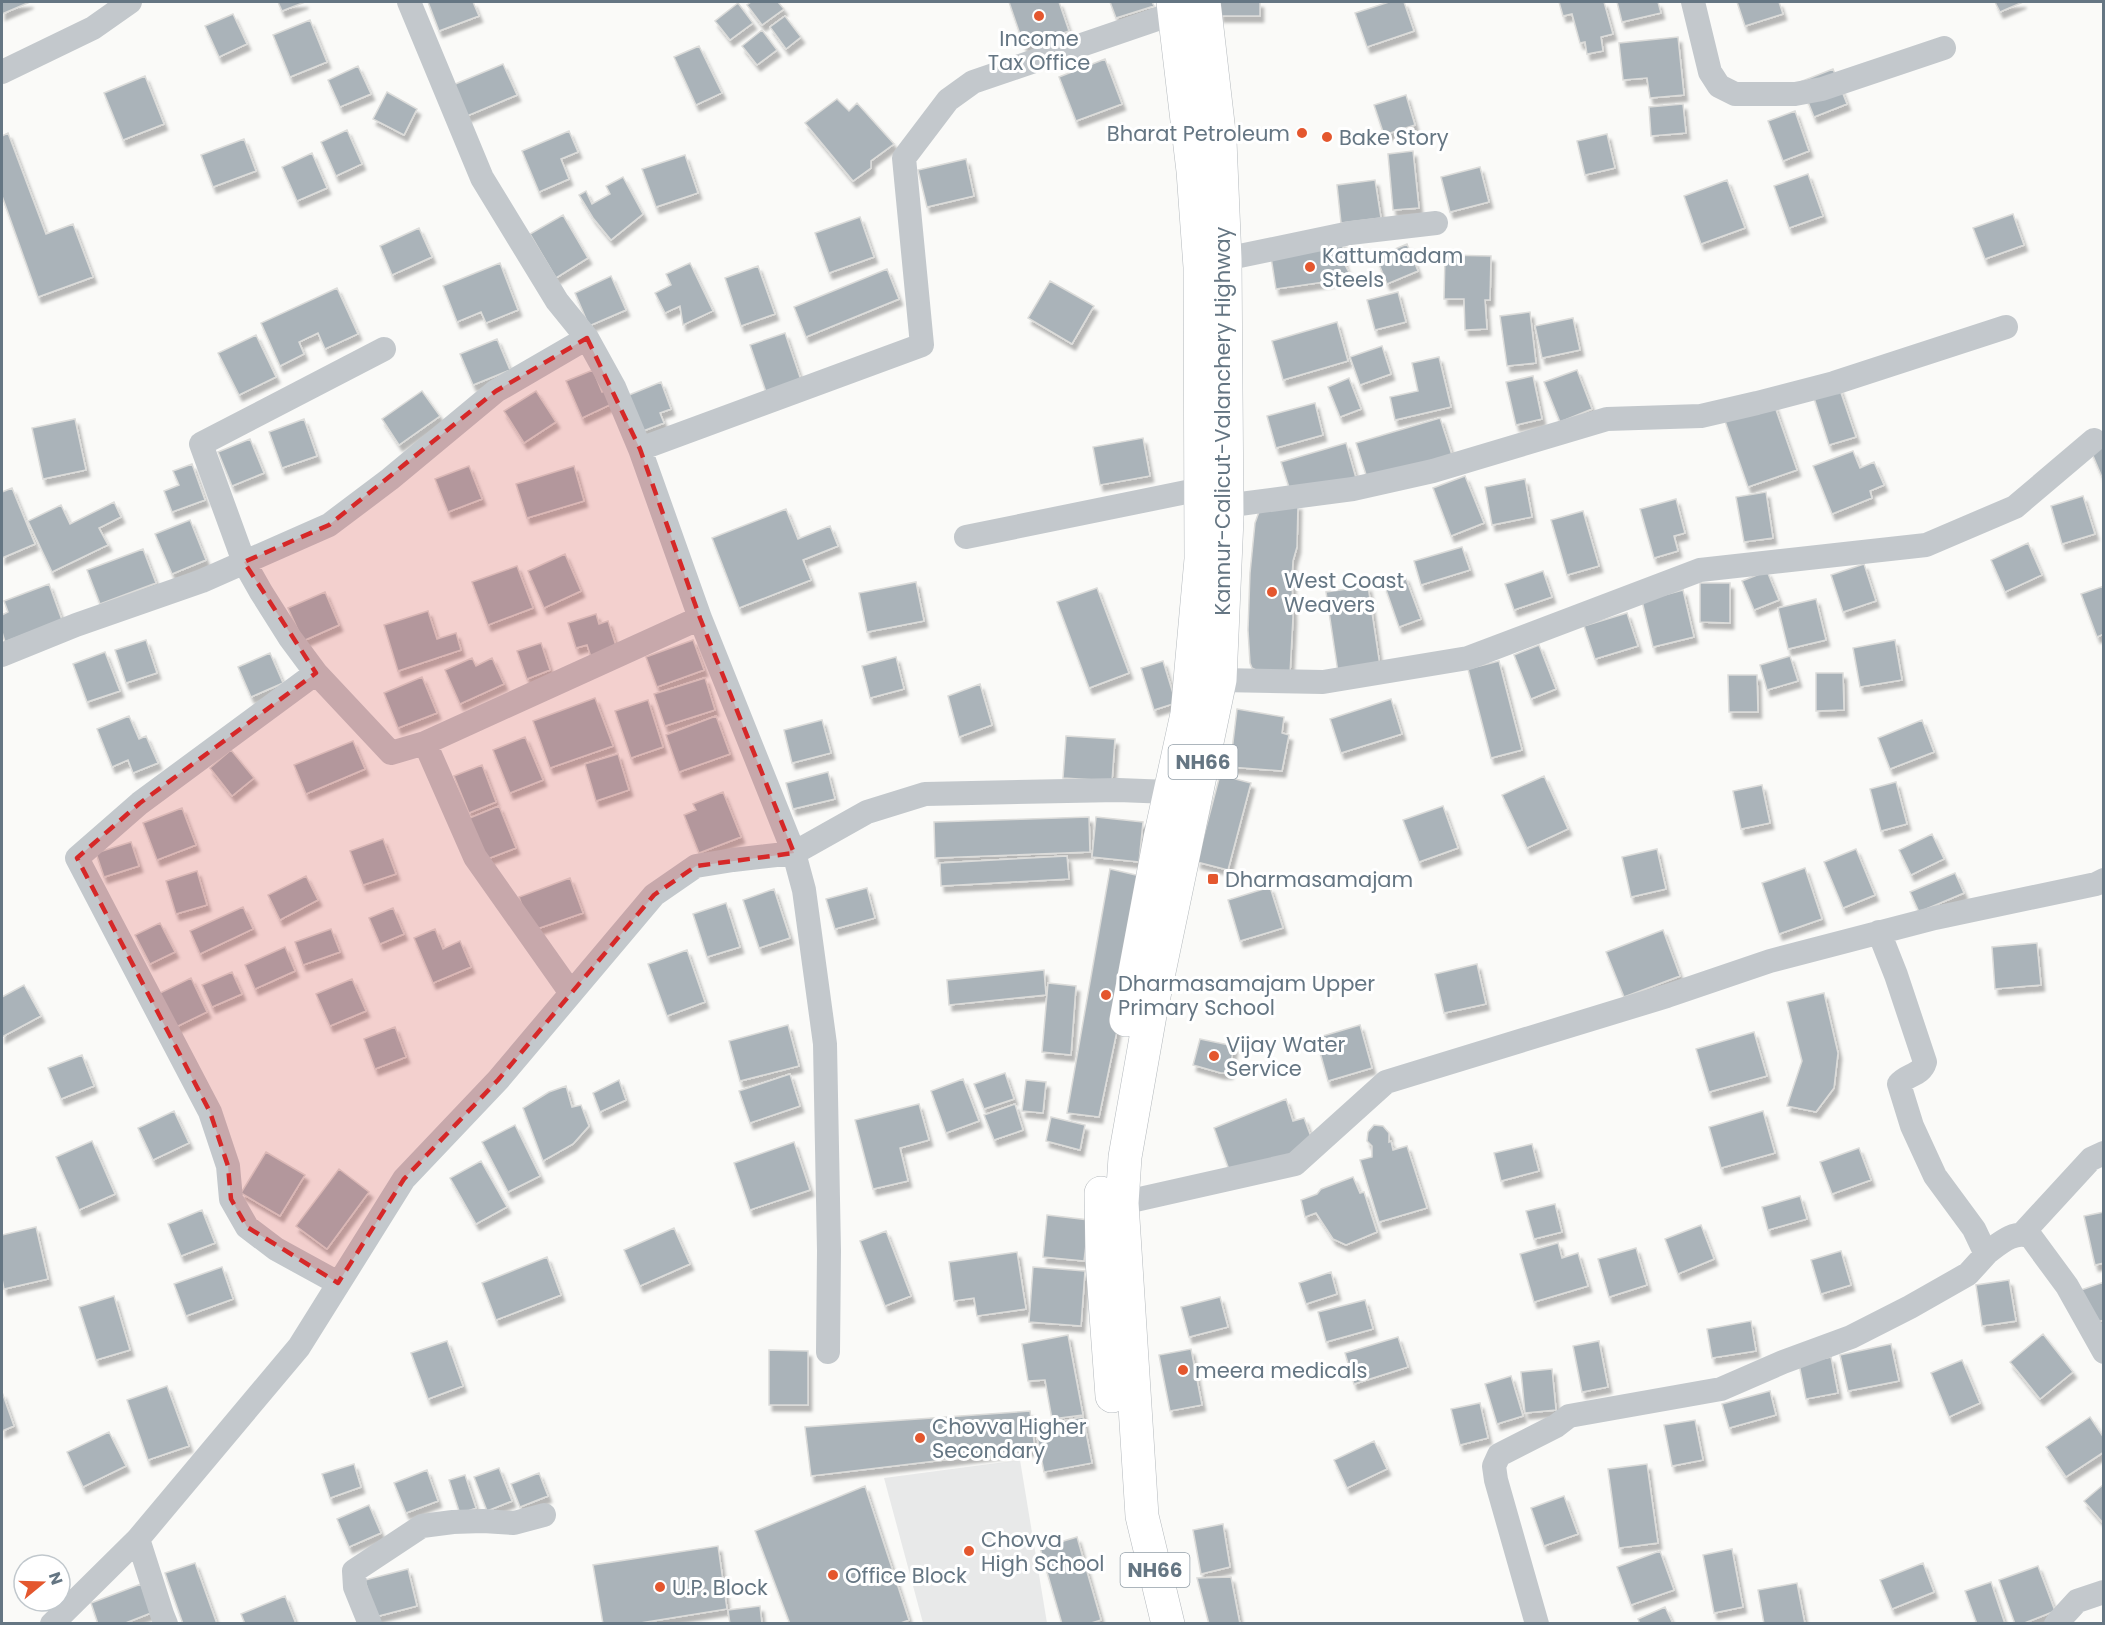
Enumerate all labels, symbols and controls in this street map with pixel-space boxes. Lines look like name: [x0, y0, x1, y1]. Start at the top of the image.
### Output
marker: Income Tax Office: [1032, 9, 1046, 23]
place label: Income Tax Office: [988, 24, 1090, 77]
place label: Bharat Petroleum: [1107, 119, 1290, 148]
place label: Bake Story: [1339, 123, 1449, 152]
marker: Bharat Petroleum: [1295, 126, 1309, 140]
marker: Bake Story: [1320, 130, 1334, 144]
street label: Kannur-Calicut-Valanchery Highway: [1208, 226, 1237, 615]
place label: Kattumadam Steels: [1322, 241, 1463, 294]
marker: Kattumadam Steels: [1303, 260, 1317, 274]
place label: West Coast Weavers: [1284, 566, 1404, 619]
marker: West Coast Weavers: [1265, 585, 1279, 599]
road number: NH66: [1168, 745, 1238, 779]
place label: Dharmasamajam: [1225, 865, 1413, 894]
marker: Dharmasamajam: [1206, 872, 1220, 886]
place label: Dharmasamajam Upper Primary School: [1118, 969, 1375, 1022]
marker: Dharmasamajam Upper Primary School: [1099, 988, 1113, 1002]
place label: Vijay Water Service: [1226, 1030, 1346, 1083]
marker: Vijay Water Service: [1207, 1049, 1221, 1063]
place label: meera medicals: [1195, 1356, 1367, 1385]
marker: meera medicals: [1176, 1363, 1190, 1377]
place label: Chovva Higher Secondary: [932, 1412, 1087, 1465]
marker: Chovva Higher Secondary: [913, 1431, 927, 1445]
place label: Chovva High School: [981, 1525, 1105, 1578]
marker: Chovva High School: [962, 1544, 976, 1558]
north arrow: [12, 1553, 72, 1613]
road number: NH66: [1120, 1553, 1190, 1587]
place label: Office Block: [845, 1561, 967, 1590]
marker: Office Block: [826, 1568, 840, 1582]
text: N: [43, 1569, 69, 1588]
place label: U.P. Block: [672, 1573, 768, 1602]
marker: U.P. Block: [653, 1580, 667, 1594]

